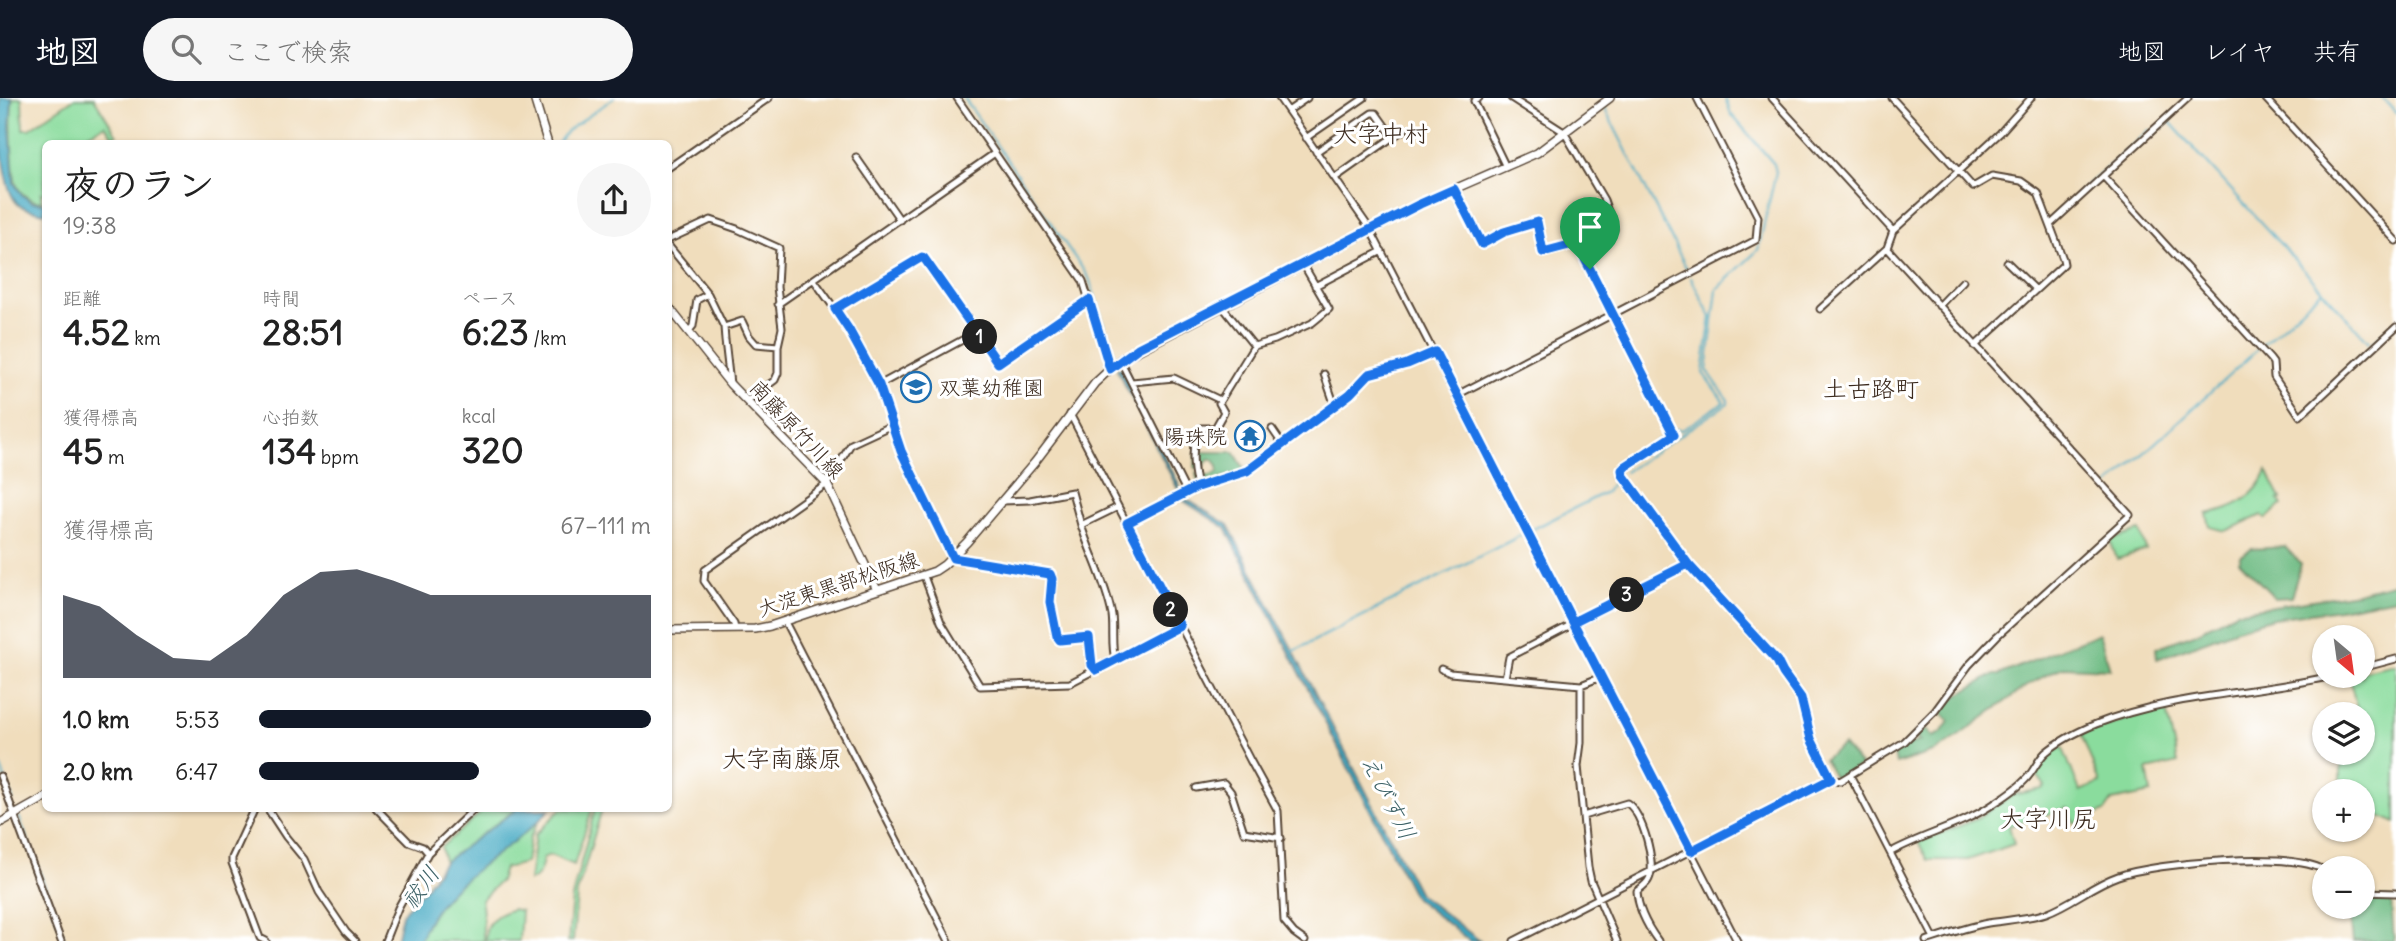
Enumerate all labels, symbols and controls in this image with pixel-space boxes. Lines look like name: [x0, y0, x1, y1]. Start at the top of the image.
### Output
search box: [143, 18, 633, 81]
text: 地図: [35, 30, 101, 72]
icon: search: [167, 30, 205, 68]
text: ここで検索: [223, 35, 353, 68]
text: 地図: [2118, 36, 2166, 66]
text: レイヤ: [2204, 36, 2275, 66]
text: 共有: [2313, 36, 2361, 66]
district label: 大字中村: [1333, 118, 1429, 148]
text: 夜のラン: [63, 161, 215, 208]
button: share: [577, 163, 651, 237]
pin: [1560, 197, 1620, 269]
icon: arrive: [1571, 208, 1609, 246]
text: 19:38: [63, 211, 117, 240]
text: 距離: [63, 286, 101, 310]
text: 時間: [262, 286, 300, 310]
text: ペース: [462, 286, 518, 310]
text: 4.52: [63, 310, 130, 354]
text: 28:51: [262, 310, 344, 354]
text: 6:23: [462, 310, 529, 354]
pin: 1: [962, 320, 998, 354]
text: 1: [976, 324, 983, 348]
text: km: [130, 326, 161, 350]
text: /km: [529, 326, 567, 350]
school or university icon: 双葉幼稚園: [899, 370, 933, 404]
district label: 土古路町: [1823, 373, 1919, 403]
street label: 南藤原竹川線: [744, 374, 850, 484]
place label: 双葉幼稚園: [939, 374, 1044, 401]
text: kcal: [462, 404, 496, 428]
text: 獲得標高: [63, 405, 139, 429]
text: 心拍数: [262, 405, 319, 429]
temple icon: 陽珠院: [1233, 419, 1267, 453]
place label: 陽珠院: [1164, 423, 1227, 450]
text: 320: [462, 428, 524, 472]
text: 45: [63, 429, 103, 473]
text: 134: [262, 429, 316, 473]
text: m: [103, 445, 125, 469]
text: bpm: [316, 445, 359, 469]
text: 67–111 m: [560, 511, 651, 540]
text: 獲得標高: [63, 515, 155, 544]
street label: 大淀東黒部松阪線: [754, 545, 922, 623]
pin: 3: [1610, 578, 1644, 612]
text: 3: [1621, 582, 1632, 606]
pin: 2: [1154, 592, 1188, 628]
text: 2: [1165, 597, 1176, 621]
north arrow: [2312, 625, 2375, 688]
map controls: [2312, 625, 2375, 919]
button: layers: [2312, 702, 2375, 765]
text: 1.0 km: [63, 705, 129, 734]
text: 5:53: [175, 705, 220, 734]
district label: 大字南藤原: [722, 743, 842, 773]
water label: えびす川: [1355, 750, 1423, 844]
text: 2.0 km: [63, 757, 133, 786]
text: 6:47: [175, 757, 218, 786]
button: +: [2312, 779, 2375, 842]
district label: 大字川尻: [2000, 803, 2096, 833]
button: −: [2312, 856, 2375, 919]
water label: 祓川: [395, 860, 445, 914]

